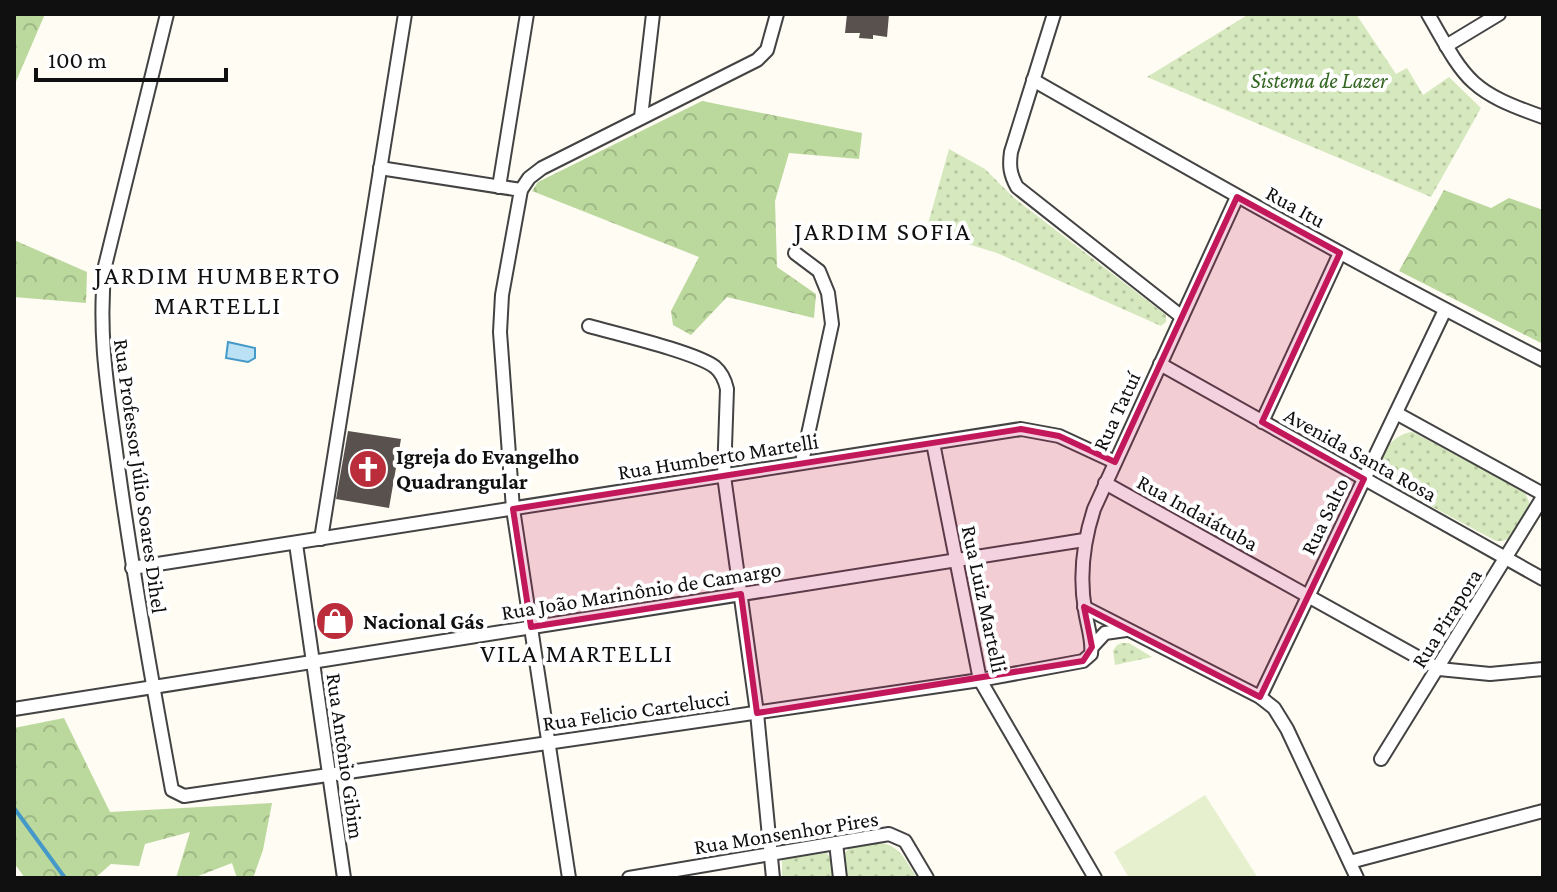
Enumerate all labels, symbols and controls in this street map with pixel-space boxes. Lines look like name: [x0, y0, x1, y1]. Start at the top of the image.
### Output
scale bar: [36, 32, 226, 82]
text: 100 m: [48, 46, 107, 73]
park label: Sistema de Lazer: [1251, 68, 1389, 93]
street label: Rua Itu: [1262, 180, 1330, 233]
district label: JARDIM SOFIA: [792, 217, 972, 246]
district label: JARDIM HUMBERTO MARTELLI: [92, 261, 342, 320]
street label: Rua Professor Júlio Soares Dihel: [109, 337, 172, 615]
street label: Rua Tatuí: [1087, 367, 1146, 455]
street label: Avenida Santa Rosa: [1280, 402, 1441, 507]
street label: Rua Humberto Martelli: [616, 428, 821, 485]
place label: Igreja do Evangelho Quadrangular: [396, 444, 579, 494]
church icon: Igreja do Evangelho Quadrangular: [347, 448, 389, 490]
street label: Rua Indaiátuba: [1133, 469, 1263, 556]
street label: Rua Salto: [1295, 474, 1354, 559]
street label: Rua Luiz Martelli: [957, 523, 1012, 675]
street label: Rua João Marinônio de Camargo: [499, 556, 783, 625]
street label: Rua Pirapora: [1406, 564, 1487, 673]
shop icon: Nacional Gás: [314, 600, 356, 642]
place label: Nacional Gás: [363, 609, 484, 634]
district label: VILA MARTELLI: [480, 639, 674, 668]
street label: Rua Antônio Gibim: [321, 671, 370, 841]
street label: Rua Felicio Cartelucci: [541, 685, 731, 736]
street label: Rua Monsenhor Pires: [692, 806, 880, 859]

